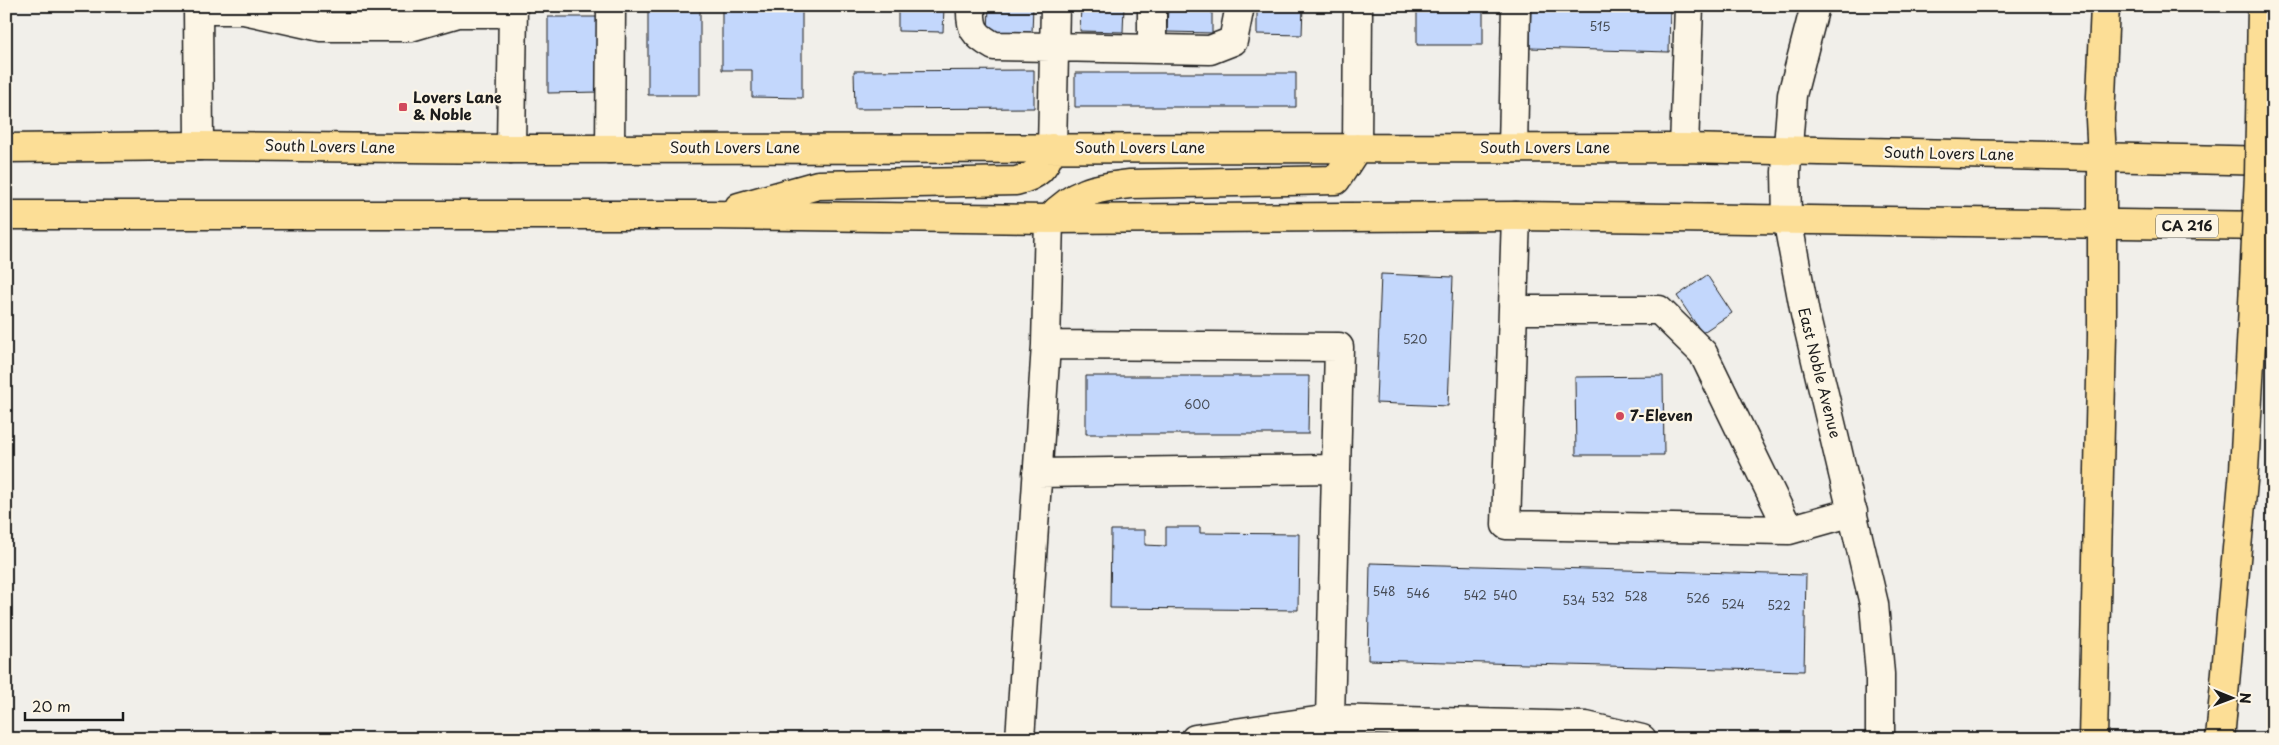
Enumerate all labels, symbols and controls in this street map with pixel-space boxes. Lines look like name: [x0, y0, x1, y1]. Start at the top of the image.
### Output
house number: 515: [1589, 17, 1611, 35]
place label: Lovers Lane & Noble: [413, 85, 502, 125]
marker: Lovers Lane & Noble: [397, 101, 409, 113]
street label: South Lovers Lane: [265, 133, 396, 158]
street label: South Lovers Lane: [670, 135, 800, 158]
street label: South Lovers Lane: [1075, 135, 1205, 158]
street label: South Lovers Lane: [1480, 135, 1610, 158]
street label: South Lovers Lane: [1884, 140, 2015, 165]
road number: CA 216: [2156, 215, 2218, 238]
street label: East Noble Avenue: [1793, 305, 1848, 440]
house number: 520: [1403, 330, 1427, 348]
house number: 600: [1184, 395, 1210, 413]
place label: 7-Eleven: [1630, 403, 1693, 426]
marker: 7-Eleven: [1614, 410, 1626, 422]
house number: 548: [1372, 582, 1396, 600]
house number: 546: [1406, 584, 1430, 602]
house number: 542: [1463, 586, 1487, 604]
house number: 540: [1493, 586, 1517, 604]
house number: 528: [1624, 587, 1648, 605]
house number: 532: [1591, 588, 1615, 606]
house number: 526: [1686, 589, 1710, 607]
house number: 534: [1562, 591, 1586, 609]
house number: 524: [1721, 595, 1745, 613]
house number: 522: [1767, 596, 1791, 614]
north arrow: [2206, 672, 2256, 722]
scale bar: [25, 690, 122, 722]
text: N: [2235, 693, 2256, 704]
text: 20 m: [32, 694, 71, 717]

